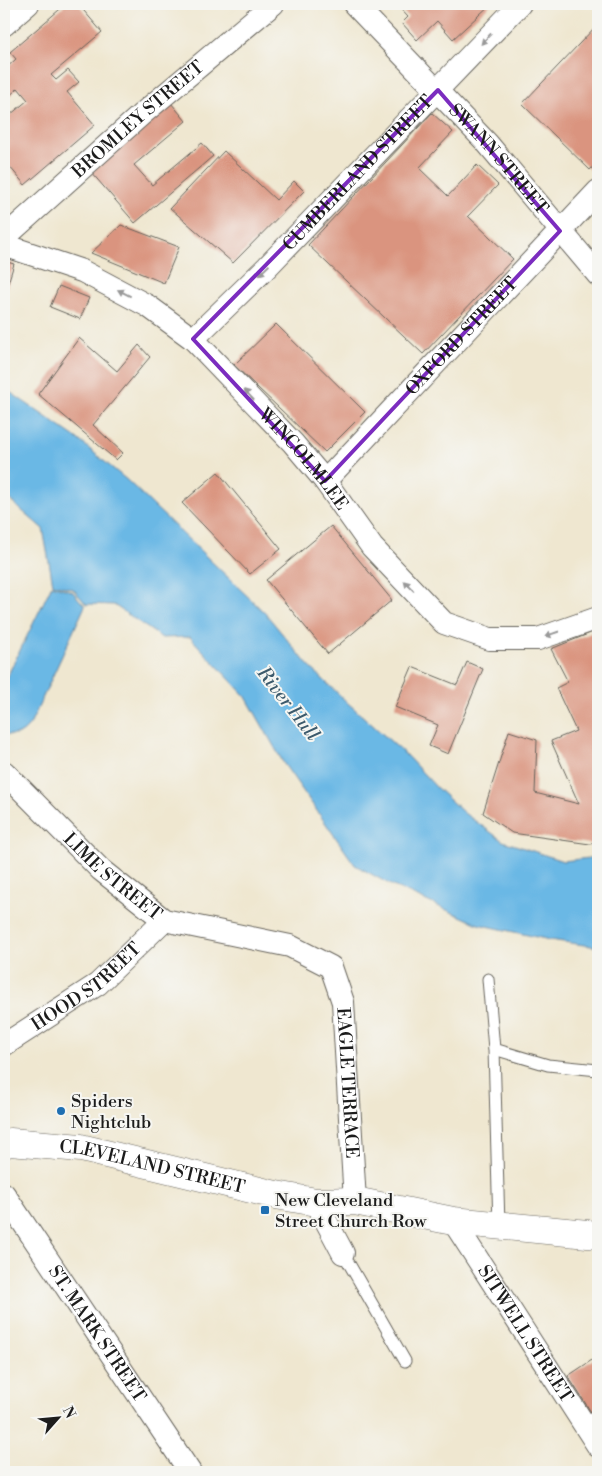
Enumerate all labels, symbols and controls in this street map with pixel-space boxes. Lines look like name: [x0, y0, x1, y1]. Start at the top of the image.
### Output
one-way arrow: [480, 33, 492, 45]
street label: BROMLEY STREET: [67, 56, 209, 184]
street label: CUMBERLAND STREET: [278, 90, 439, 256]
street label: SWANN STREET: [443, 99, 553, 220]
one-way arrow: [259, 264, 271, 276]
street label: OXFORD STREET: [401, 272, 523, 400]
one-way arrow: [116, 289, 131, 297]
one-way arrow: [243, 390, 255, 402]
street label: WINCOLMLEE: [253, 402, 353, 515]
one-way arrow: [403, 581, 415, 593]
one-way arrow: [545, 631, 560, 638]
water label: River Hull: [251, 661, 325, 746]
street label: LIME STREET: [58, 828, 167, 926]
street label: HOOD STREET: [27, 937, 146, 1036]
street label: EAGLE TERRACE: [331, 1007, 363, 1159]
place label: Spiders Nightclub: [71, 1090, 151, 1134]
marker: Spiders Nightclub: [55, 1105, 67, 1117]
street label: CLEVELAND STREET: [59, 1135, 248, 1199]
place label: New Cleveland Street Church Row: [275, 1189, 427, 1233]
marker: New Cleveland Street Church Row: [259, 1204, 271, 1216]
street label: ST. MARK STREET: [43, 1261, 151, 1407]
street label: SITWELL STREET: [472, 1261, 578, 1407]
north arrow: [32, 1394, 82, 1444]
text: N: [58, 1404, 79, 1422]

